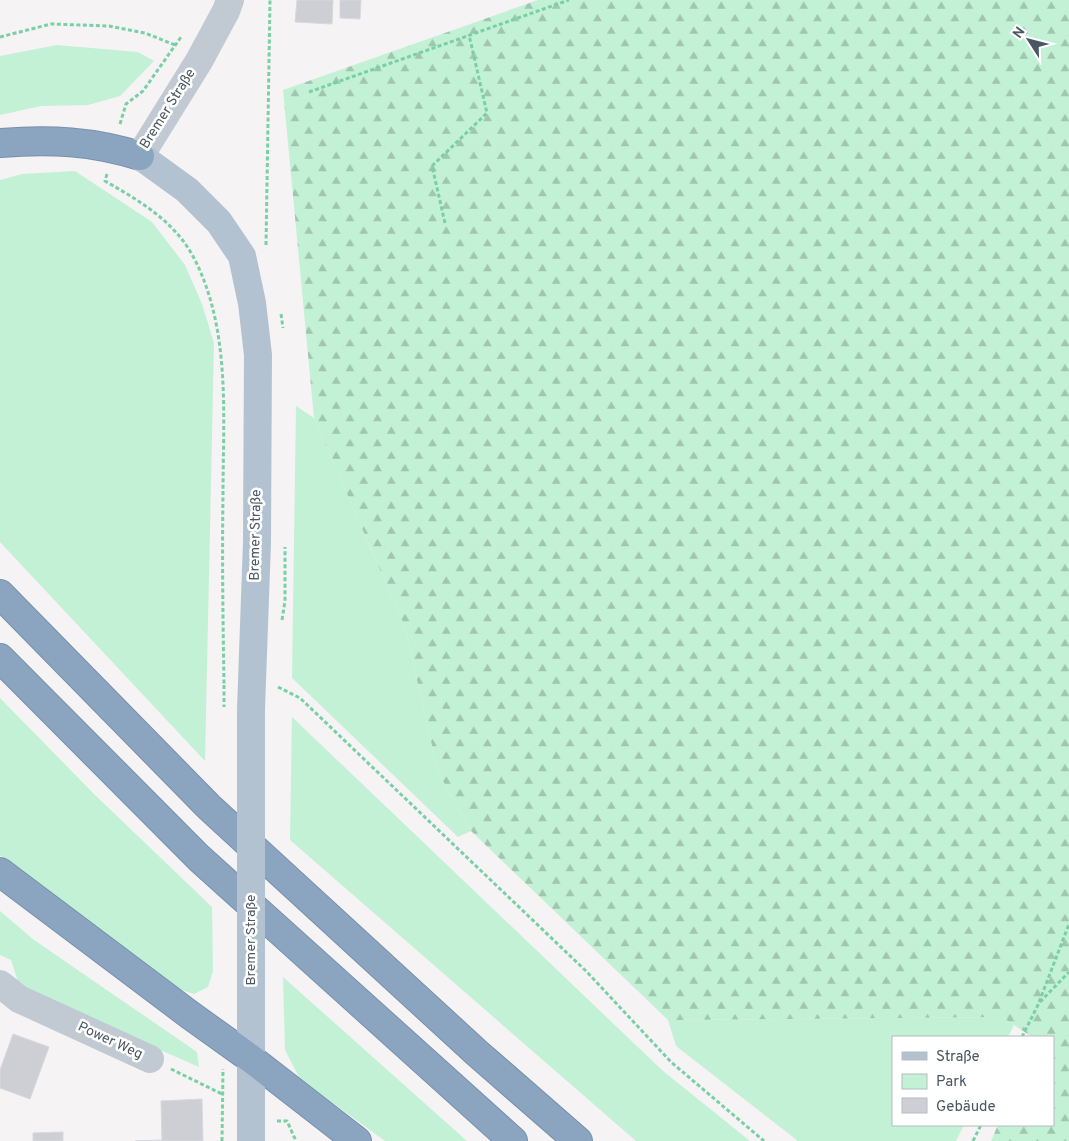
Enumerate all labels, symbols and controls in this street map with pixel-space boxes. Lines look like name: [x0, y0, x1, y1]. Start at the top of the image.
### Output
north arrow: [1004, 15, 1054, 65]
text: N: [1010, 24, 1030, 42]
street label: Bremer Straße: [137, 66, 199, 152]
street label: Bremer Straße: [247, 489, 265, 581]
street label: Bremer Straße: [243, 894, 260, 986]
street label: Power Weg: [75, 1019, 145, 1063]
legend: [892, 1036, 1054, 1126]
text: Straße: [936, 1048, 980, 1067]
text: Park: [936, 1073, 967, 1092]
text: Gebäude: [936, 1098, 996, 1117]

